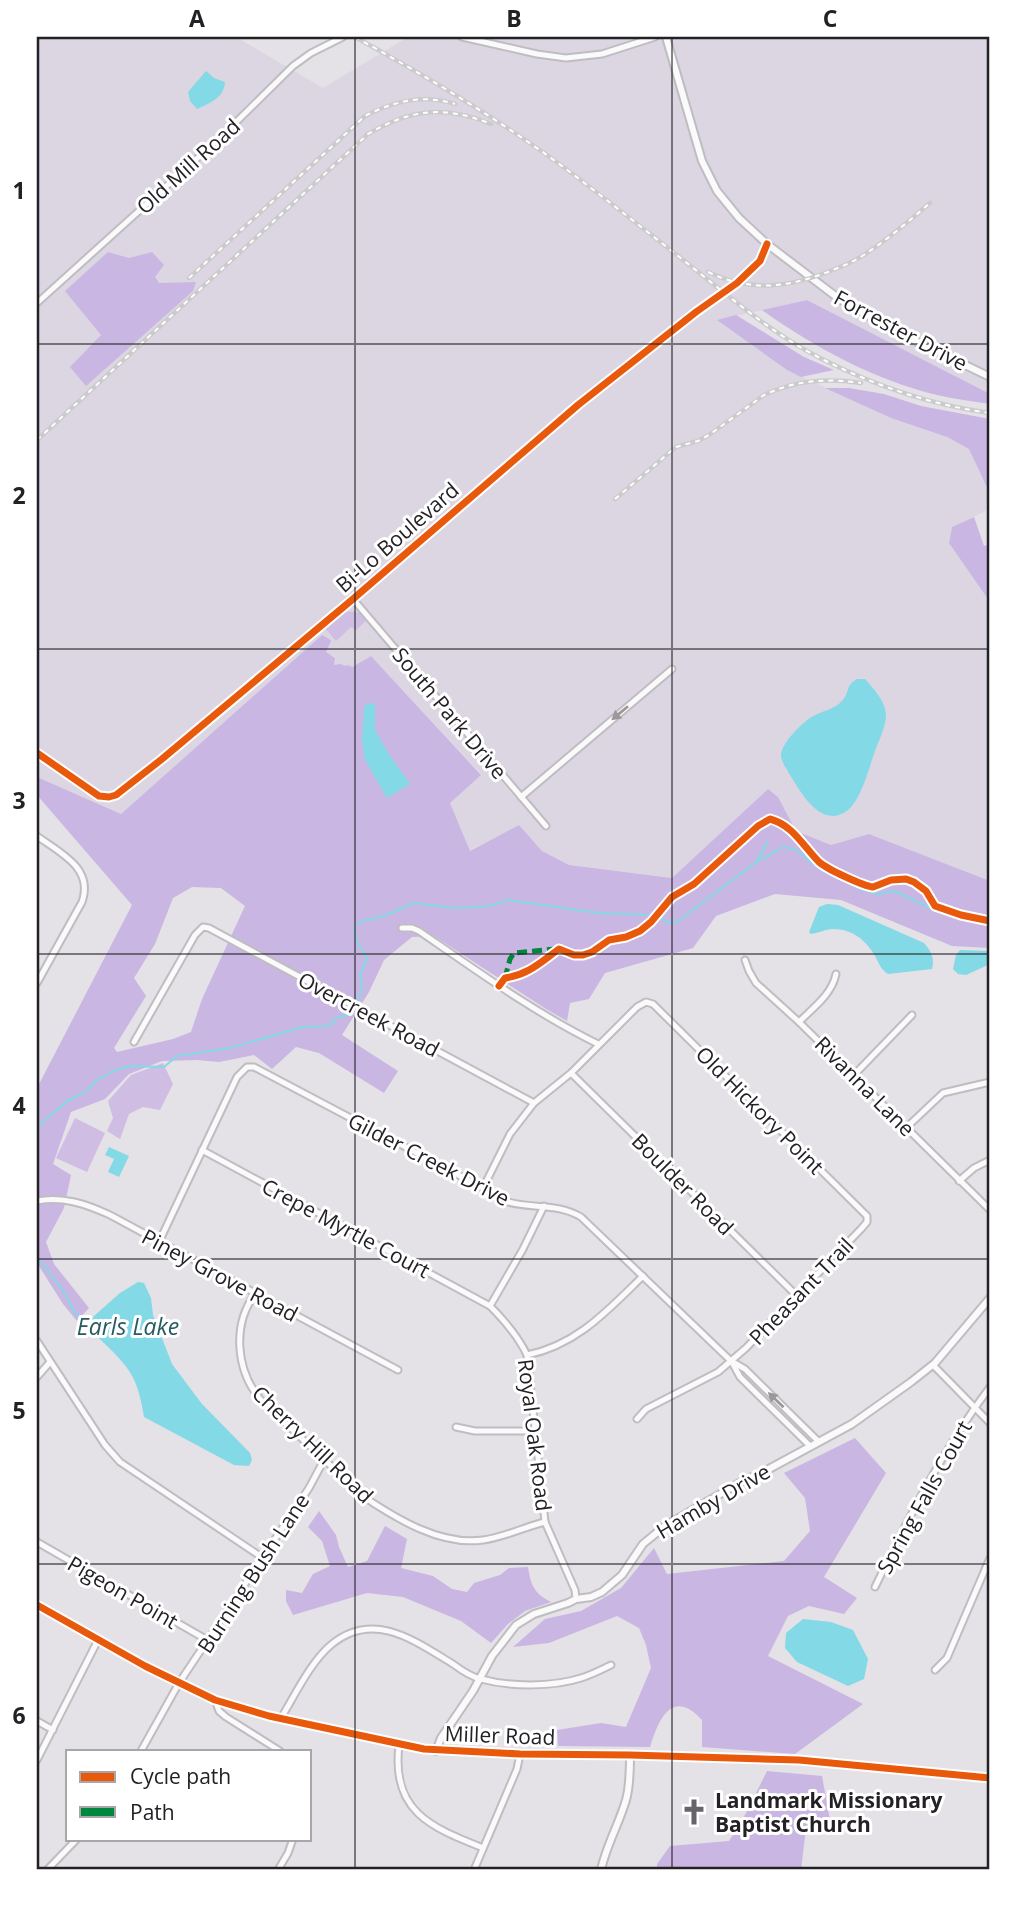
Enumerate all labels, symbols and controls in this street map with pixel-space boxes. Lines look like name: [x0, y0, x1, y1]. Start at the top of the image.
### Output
text: A: [189, 2, 205, 34]
text: B: [506, 2, 522, 34]
text: C: [823, 2, 837, 34]
street label: Old Mill Road: [130, 112, 246, 220]
text: 1: [12, 174, 26, 206]
street label: Forrester Drive: [829, 283, 973, 377]
street label: Bi-Lo Boulevard: [330, 476, 464, 598]
text: 2: [12, 479, 26, 511]
street label: South Park Drive: [387, 641, 513, 785]
one-way arrow: [612, 705, 629, 720]
text: 3: [12, 784, 26, 816]
street label: Overcreek Road: [294, 965, 444, 1063]
street label: Rivanna Lane: [809, 1030, 921, 1142]
street label: Old Hickory Point: [690, 1040, 830, 1180]
text: 4: [12, 1089, 26, 1121]
street label: Gilder Creek Drive: [343, 1106, 515, 1212]
street label: Boulder Road: [626, 1127, 740, 1241]
street label: Crepe Myrtle Court: [257, 1172, 435, 1284]
street label: Piney Grove Road: [137, 1222, 303, 1328]
street label: Pheasant Trail: [743, 1231, 859, 1351]
water label: Earls Lake: [77, 1310, 179, 1342]
street label: Royal Oak Road: [512, 1357, 558, 1513]
street label: Cherry Hill Road: [246, 1379, 380, 1509]
one-way arrow: [768, 1392, 785, 1408]
text: 5: [12, 1394, 26, 1426]
street label: Spring Falls Court: [870, 1415, 978, 1579]
street label: Hamby Drive: [651, 1457, 775, 1545]
street label: Burning Bush Lane: [191, 1488, 315, 1658]
street label: Pigeon Point: [63, 1549, 183, 1635]
text: 6: [12, 1699, 26, 1731]
street label: Miller Road: [444, 1719, 556, 1751]
legend: [66, 1750, 312, 1840]
text: Cycle path: [130, 1762, 231, 1790]
place label: Landmark Missionary Baptist Church: [715, 1786, 942, 1838]
church icon: Landmark Missionary Baptist Church: [679, 1797, 709, 1827]
text: Path: [130, 1798, 175, 1826]

